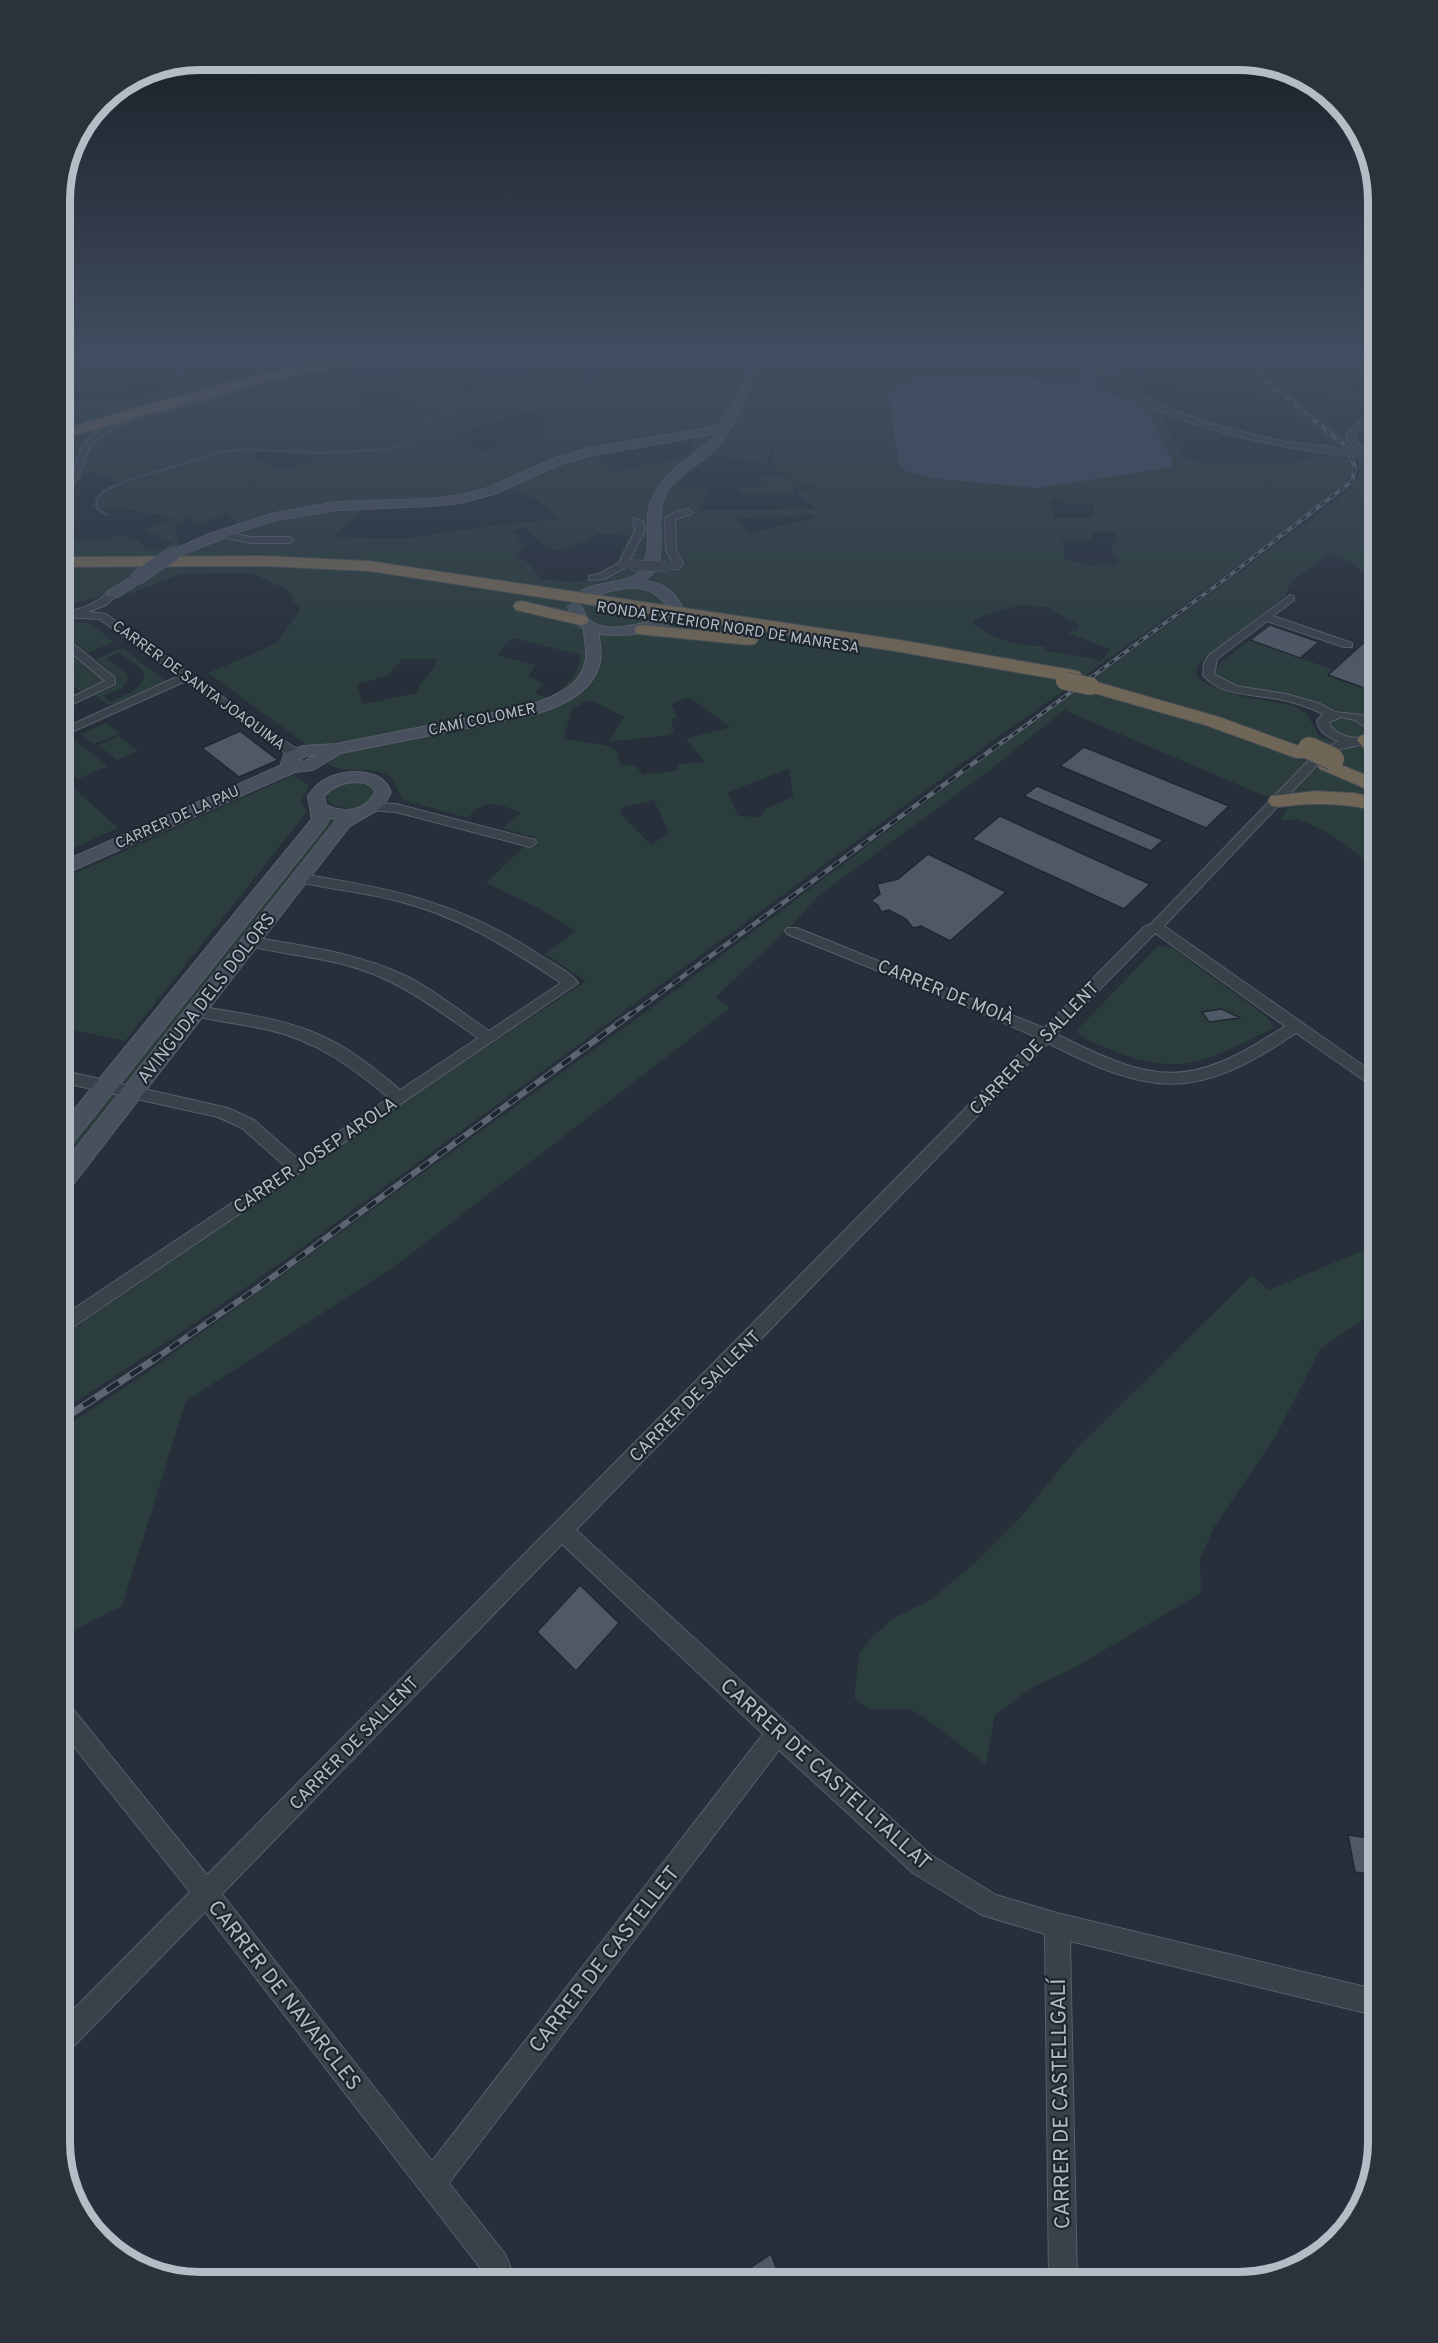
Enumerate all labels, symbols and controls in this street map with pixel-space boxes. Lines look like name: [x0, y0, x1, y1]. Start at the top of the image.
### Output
street label: RONDA EXTERIOR NORD DE MANRESA: [595, 598, 860, 659]
street label: CARRER DE SANTA JOAQUIMA: [108, 617, 288, 755]
street label: CAMÍ COLOMER: [427, 699, 538, 741]
street label: CARRER DE LA PAU: [113, 782, 243, 854]
street label: AVINGUDA DELS DOLORS: [133, 909, 281, 1089]
street label: CARRER DE MOIÀ: [874, 954, 1018, 1031]
street label: CARRER DE SALLENT: [965, 977, 1105, 1121]
street label: CARRER JOSEP AROLA: [230, 1093, 402, 1220]
street label: CARRER DE SALLENT: [625, 1326, 767, 1468]
street label: CARRER DE SALLENT: [285, 1672, 425, 1816]
street label: CARRER DE CASTELLTALLAT: [714, 1673, 936, 1877]
street label: CARRER DE CASTELLET: [524, 1861, 687, 2059]
street label: CARRER DE NAVARCLES: [201, 1895, 367, 2097]
street label: CARRER DE CASTELLGALÍ: [1045, 1976, 1077, 2229]

